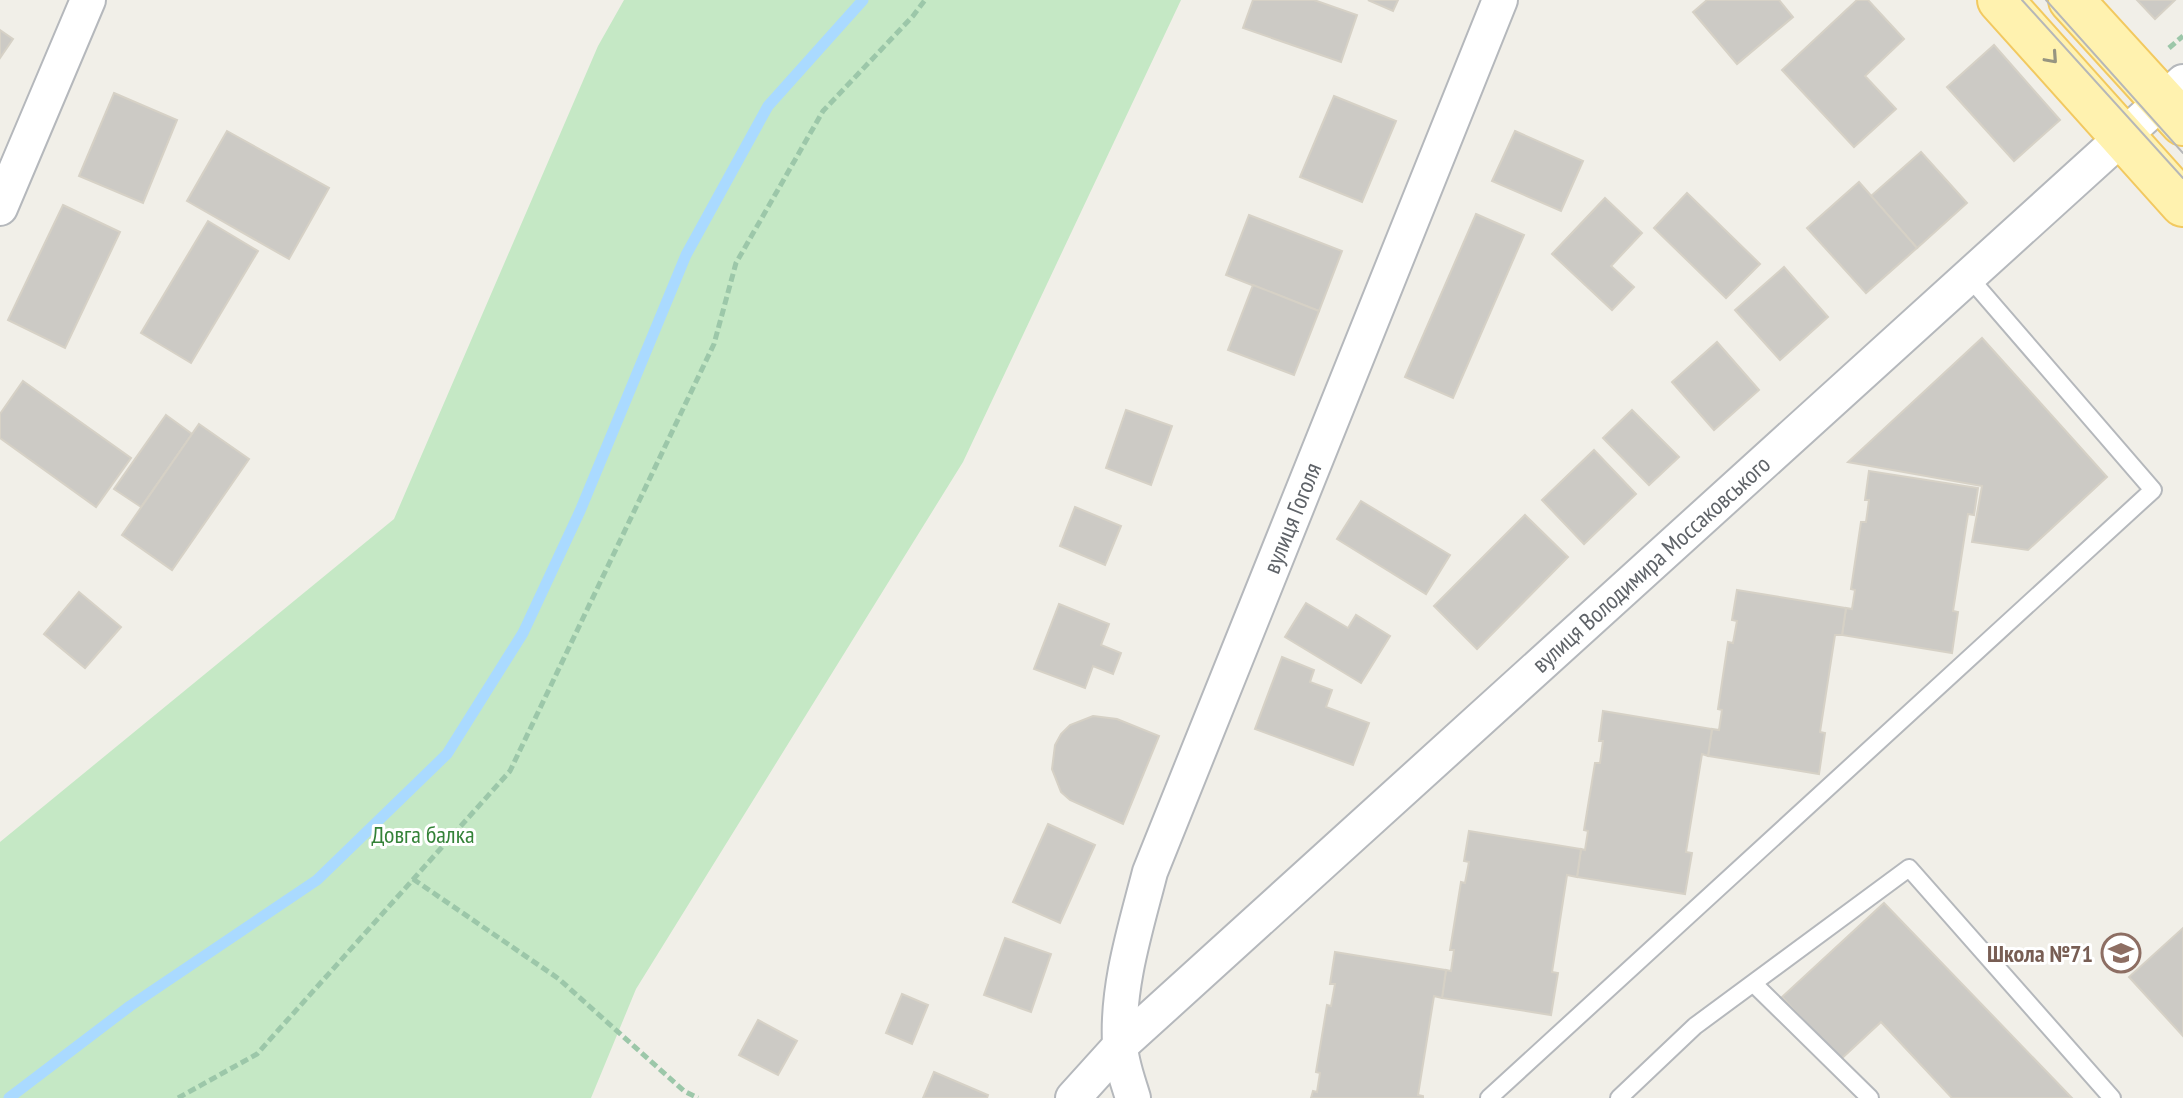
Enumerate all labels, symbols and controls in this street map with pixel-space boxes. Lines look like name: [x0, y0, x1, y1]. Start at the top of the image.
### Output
one-way arrow: [2042, 49, 2057, 63]
street label: вулиця Володимира Моссаковського: [1525, 449, 1777, 679]
street label: вулиця Гоголя: [1256, 458, 1328, 578]
park label: Довга балка: [371, 819, 475, 850]
school or university icon: Школа №71: [2100, 932, 2142, 974]
place label: Школа №71: [1987, 938, 2093, 969]

